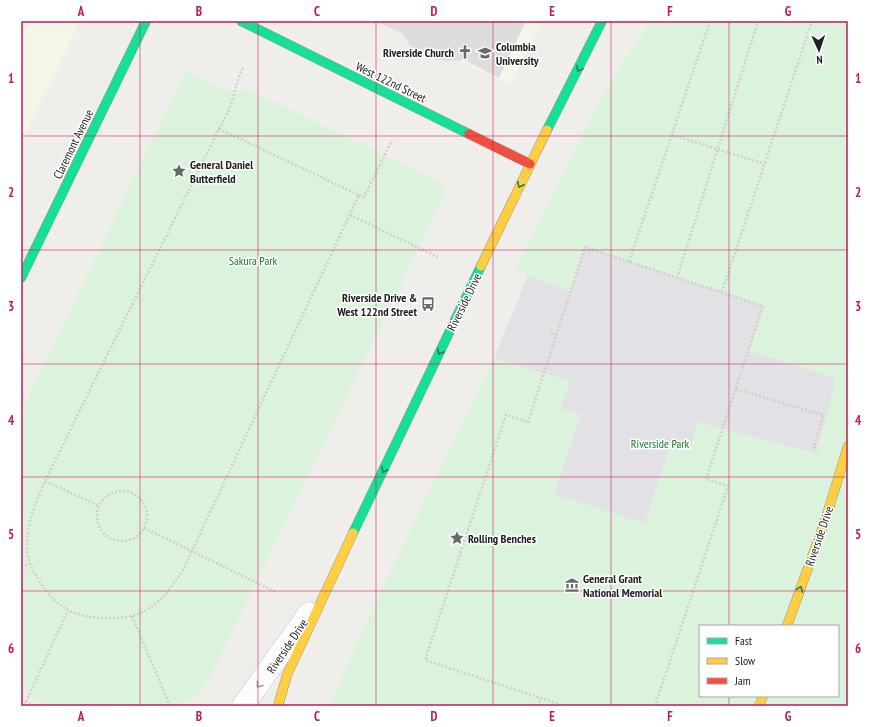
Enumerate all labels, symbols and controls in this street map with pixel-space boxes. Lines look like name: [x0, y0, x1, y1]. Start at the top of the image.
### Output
text: A: [77, 3, 85, 20]
text: B: [196, 3, 202, 20]
text: C: [314, 3, 320, 20]
text: D: [431, 3, 438, 20]
text: E: [549, 3, 555, 20]
text: F: [667, 3, 673, 20]
text: G: [785, 3, 792, 20]
north arrow: [799, 30, 839, 70]
place label: Columbia University: [496, 39, 539, 68]
church icon: Riverside Church: [457, 44, 473, 60]
place label: Riverside Church: [383, 45, 454, 60]
school or university icon: Columbia University: [477, 45, 493, 61]
text: N: [816, 53, 823, 67]
street label: West 122nd Street: [353, 58, 429, 106]
one-way arrow: [576, 64, 584, 72]
text: 1: [8, 70, 14, 87]
text: 1: [855, 70, 861, 87]
street label: Claremont Avenue: [50, 107, 96, 181]
place label: General Daniel Butterfield: [190, 157, 253, 186]
place icon: General Daniel Butterfield: [171, 163, 187, 179]
one-way arrow: [517, 180, 525, 188]
text: 2: [8, 184, 14, 201]
text: 2: [855, 184, 861, 201]
park label: Sakura Park: [229, 253, 277, 268]
street label: Riverside Drive: [444, 271, 484, 333]
place label: Riverside Drive & West 122nd Street: [336, 290, 417, 319]
bus stop icon: Riverside Drive & West 122nd Street: [420, 296, 436, 312]
text: 3: [8, 298, 14, 315]
text: 3: [855, 298, 861, 315]
one-way arrow: [437, 348, 445, 356]
text: 4: [8, 412, 15, 429]
text: 4: [855, 412, 862, 429]
park label: Riverside Park: [631, 436, 690, 451]
one-way arrow: [381, 465, 389, 473]
street label: Riverside Drive: [802, 504, 836, 568]
text: 5: [8, 526, 14, 543]
text: 5: [855, 526, 861, 543]
place icon: Rolling Benches: [449, 530, 465, 546]
place label: Rolling Benches: [468, 531, 536, 546]
place label: General Grant National Memorial: [583, 571, 662, 600]
museum icon: General Grant National Memorial: [564, 577, 580, 593]
one-way arrow: [796, 586, 804, 593]
street label: Riverside Drive: [263, 616, 311, 676]
legend: [699, 625, 839, 697]
text: Fast: [735, 633, 753, 648]
text: 6: [8, 640, 14, 657]
text: 6: [855, 640, 861, 657]
text: Slow: [735, 653, 756, 668]
text: Jam: [734, 673, 751, 688]
one-way arrow: [257, 681, 264, 688]
text: A: [77, 708, 85, 725]
text: B: [196, 708, 202, 725]
text: C: [314, 708, 320, 725]
text: D: [431, 708, 438, 725]
text: E: [549, 708, 555, 725]
text: F: [667, 708, 673, 725]
text: G: [785, 708, 792, 725]

